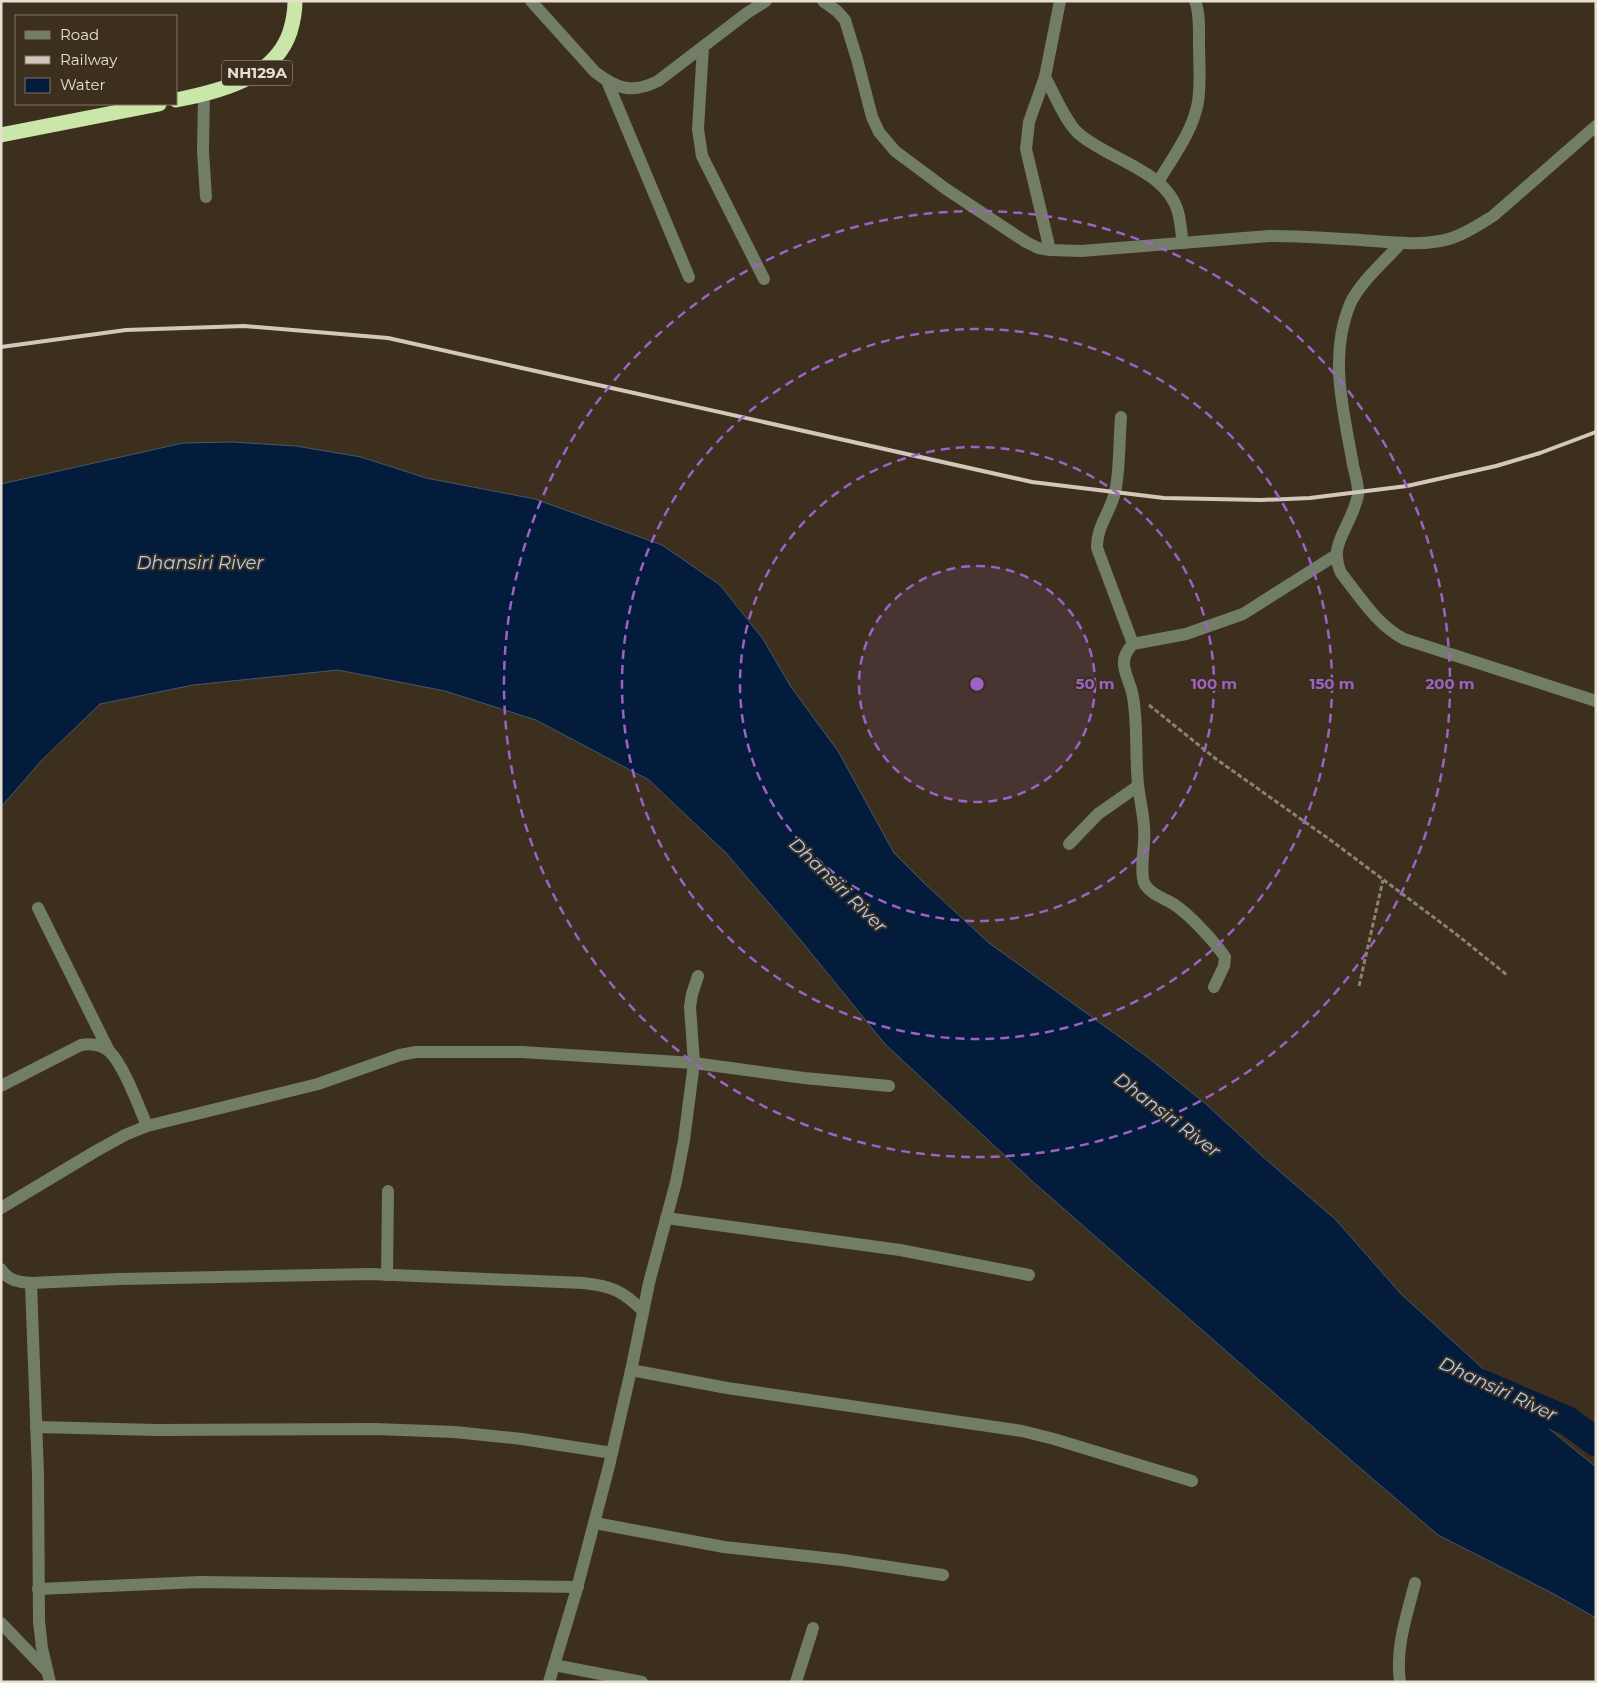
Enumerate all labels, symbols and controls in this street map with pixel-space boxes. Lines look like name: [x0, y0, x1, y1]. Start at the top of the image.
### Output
legend: [15, 15, 178, 105]
text: Road: [60, 25, 99, 44]
text: Railway: [60, 50, 118, 69]
road number: NH129A: [222, 60, 292, 86]
text: Water: [60, 75, 106, 94]
water label: Dhansiri River: [136, 552, 264, 574]
text: 50 m: [1075, 674, 1115, 693]
text: 100 m: [1191, 674, 1237, 693]
text: 150 m: [1310, 674, 1354, 693]
text: 200 m: [1425, 674, 1475, 693]
centre of rings: [968, 675, 986, 693]
water label: Dhansiri River: [785, 833, 892, 938]
water label: Dhansiri River: [1110, 1068, 1225, 1162]
water label: Dhansiri River: [1436, 1352, 1561, 1426]

